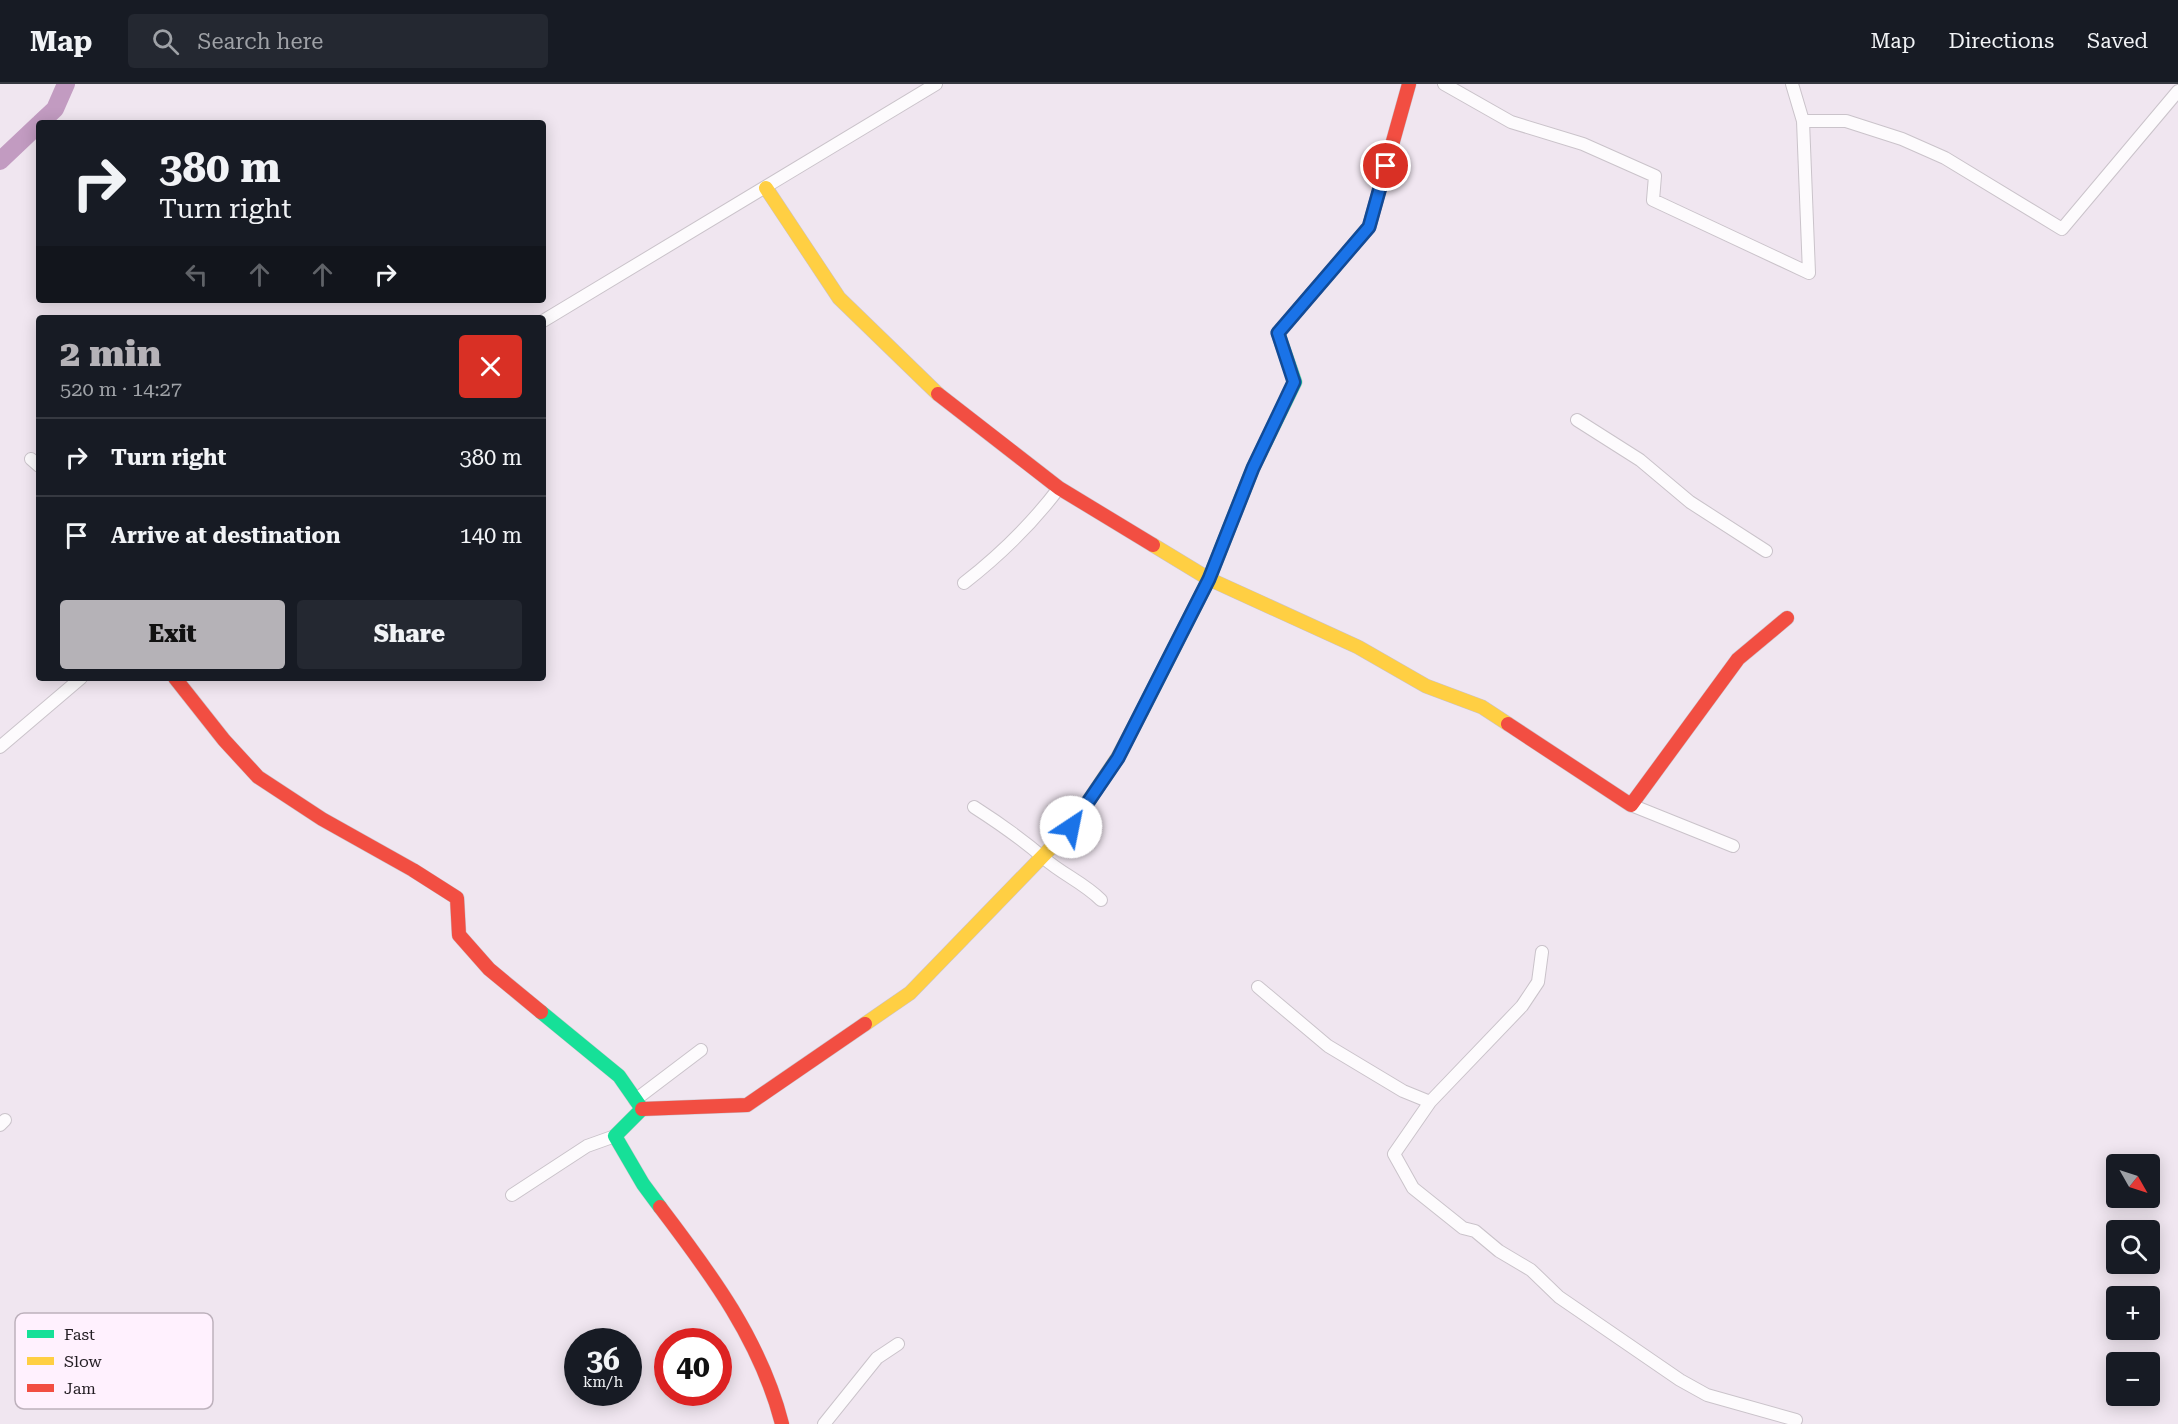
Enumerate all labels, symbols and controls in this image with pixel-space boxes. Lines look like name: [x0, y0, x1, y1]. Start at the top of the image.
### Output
search box: [128, 14, 548, 68]
text: Map: [30, 25, 92, 58]
icon: search: [149, 25, 182, 58]
text: Search here: [197, 29, 323, 54]
text: Map: [1871, 29, 1915, 53]
text: Directions: [1948, 29, 2054, 53]
text: Saved: [2087, 29, 2148, 53]
pin: [1360, 140, 1411, 191]
text: 380 m: [159, 143, 281, 192]
icon: right: [60, 144, 138, 222]
icon: arrive: [1369, 149, 1402, 182]
text: Turn right: [159, 193, 292, 225]
icon: left: [180, 258, 213, 291]
icon: ahead: [243, 258, 276, 291]
icon: ahead: [306, 258, 339, 291]
icon: right: [369, 258, 402, 291]
text: 2 min: [60, 333, 161, 375]
button: close: [459, 335, 522, 398]
text: 520 m · 14:27: [60, 377, 182, 401]
icon: right: [60, 441, 93, 474]
text: Turn right: [111, 445, 226, 470]
text: 380 m: [459, 445, 522, 470]
icon: arrive: [60, 519, 93, 552]
text: Arrive at destination: [111, 523, 340, 548]
text: 140 m: [459, 523, 522, 548]
button: Exit: [60, 600, 285, 669]
button: Share: [297, 600, 522, 669]
position arrow: [1039, 795, 1103, 859]
north arrow: [2106, 1154, 2160, 1208]
map controls: [2106, 1154, 2160, 1406]
button: search: [2106, 1220, 2160, 1274]
button: +: [2106, 1286, 2160, 1340]
legend: [15, 1313, 213, 1409]
text: Fast: [64, 1325, 95, 1344]
speed limit sign: 40: [654, 1328, 732, 1406]
text: 36: [586, 1342, 620, 1377]
text: Slow: [64, 1352, 102, 1371]
button: −: [2106, 1352, 2160, 1406]
text: km/h: [583, 1373, 623, 1391]
text: Jam: [64, 1379, 96, 1398]

